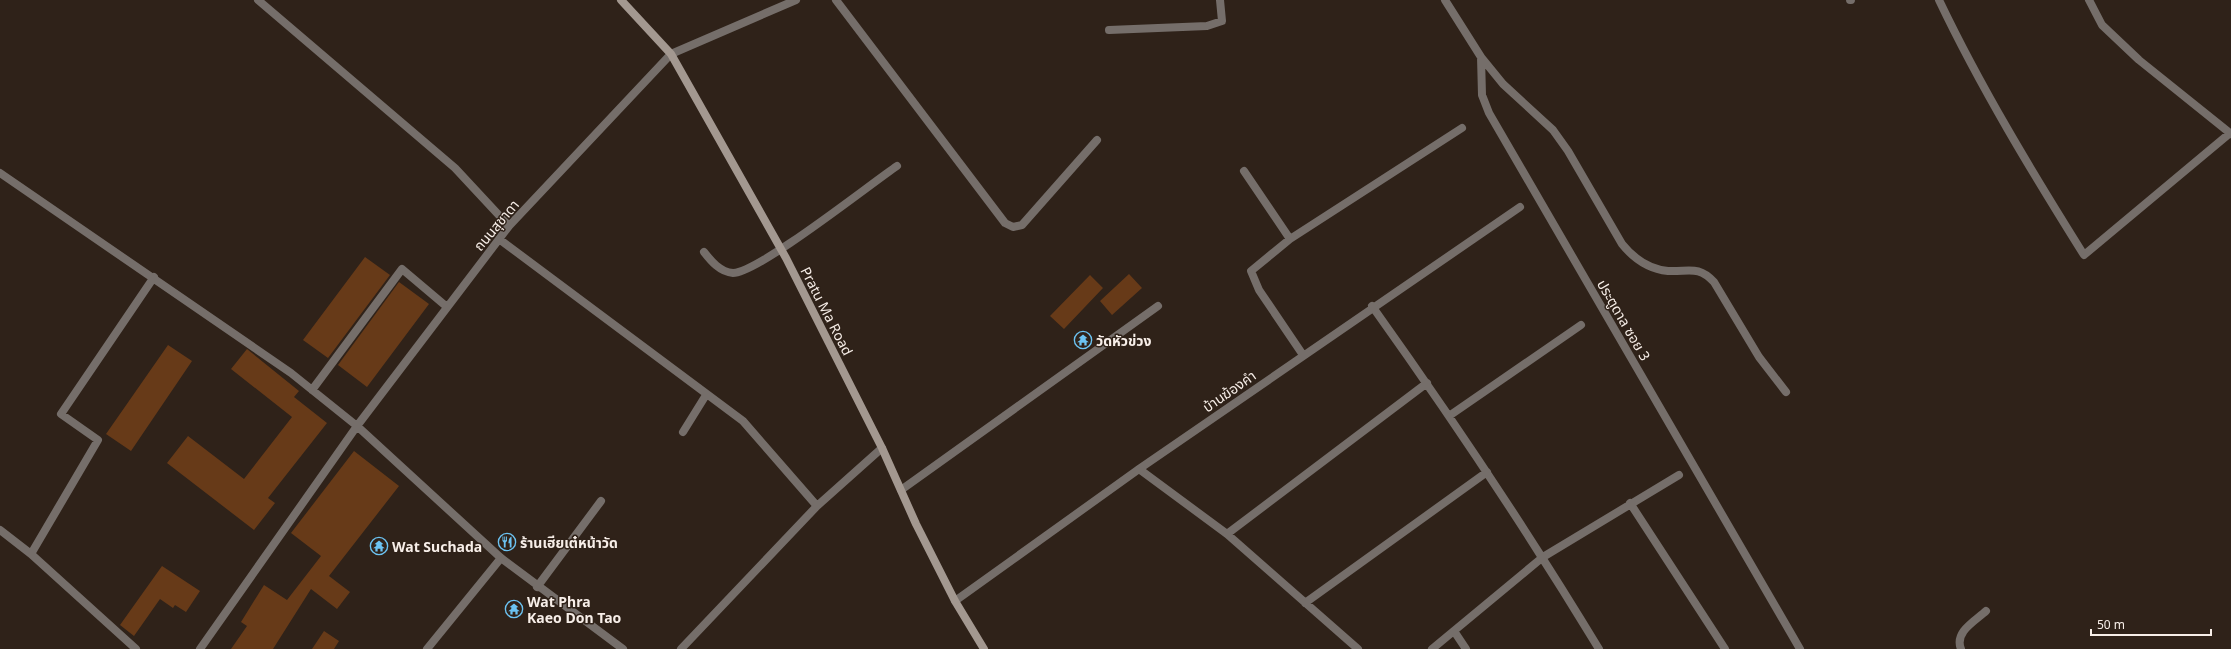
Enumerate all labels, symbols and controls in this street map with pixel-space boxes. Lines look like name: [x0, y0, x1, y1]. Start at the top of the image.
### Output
street label: ถนนสุชาดา: [469, 195, 523, 255]
street label: Pratu Ma Road: [797, 263, 857, 359]
street label: ประตูดาล ซอย 3: [1593, 276, 1655, 364]
temple icon: วัดหัวข่วง: [1073, 330, 1093, 350]
place label: วัดหัวข่วง: [1096, 331, 1151, 350]
street label: บ้านฆ้องคำ: [1199, 366, 1259, 416]
restaurant icon: ร้านเฮียเต๋หน้าวัด: [497, 532, 517, 552]
place label: ร้านเฮียเต๋หน้าวัด: [520, 533, 618, 552]
temple icon: Wat Suchada: [369, 536, 389, 556]
place label: Wat Suchada: [392, 537, 482, 556]
place label: Wat Phra Kaeo Don Tao: [527, 592, 622, 627]
temple icon: Wat Phra Kaeo Don Tao: [504, 599, 524, 619]
scale bar: [2091, 611, 2211, 637]
text: 50 m: [2097, 616, 2125, 633]

